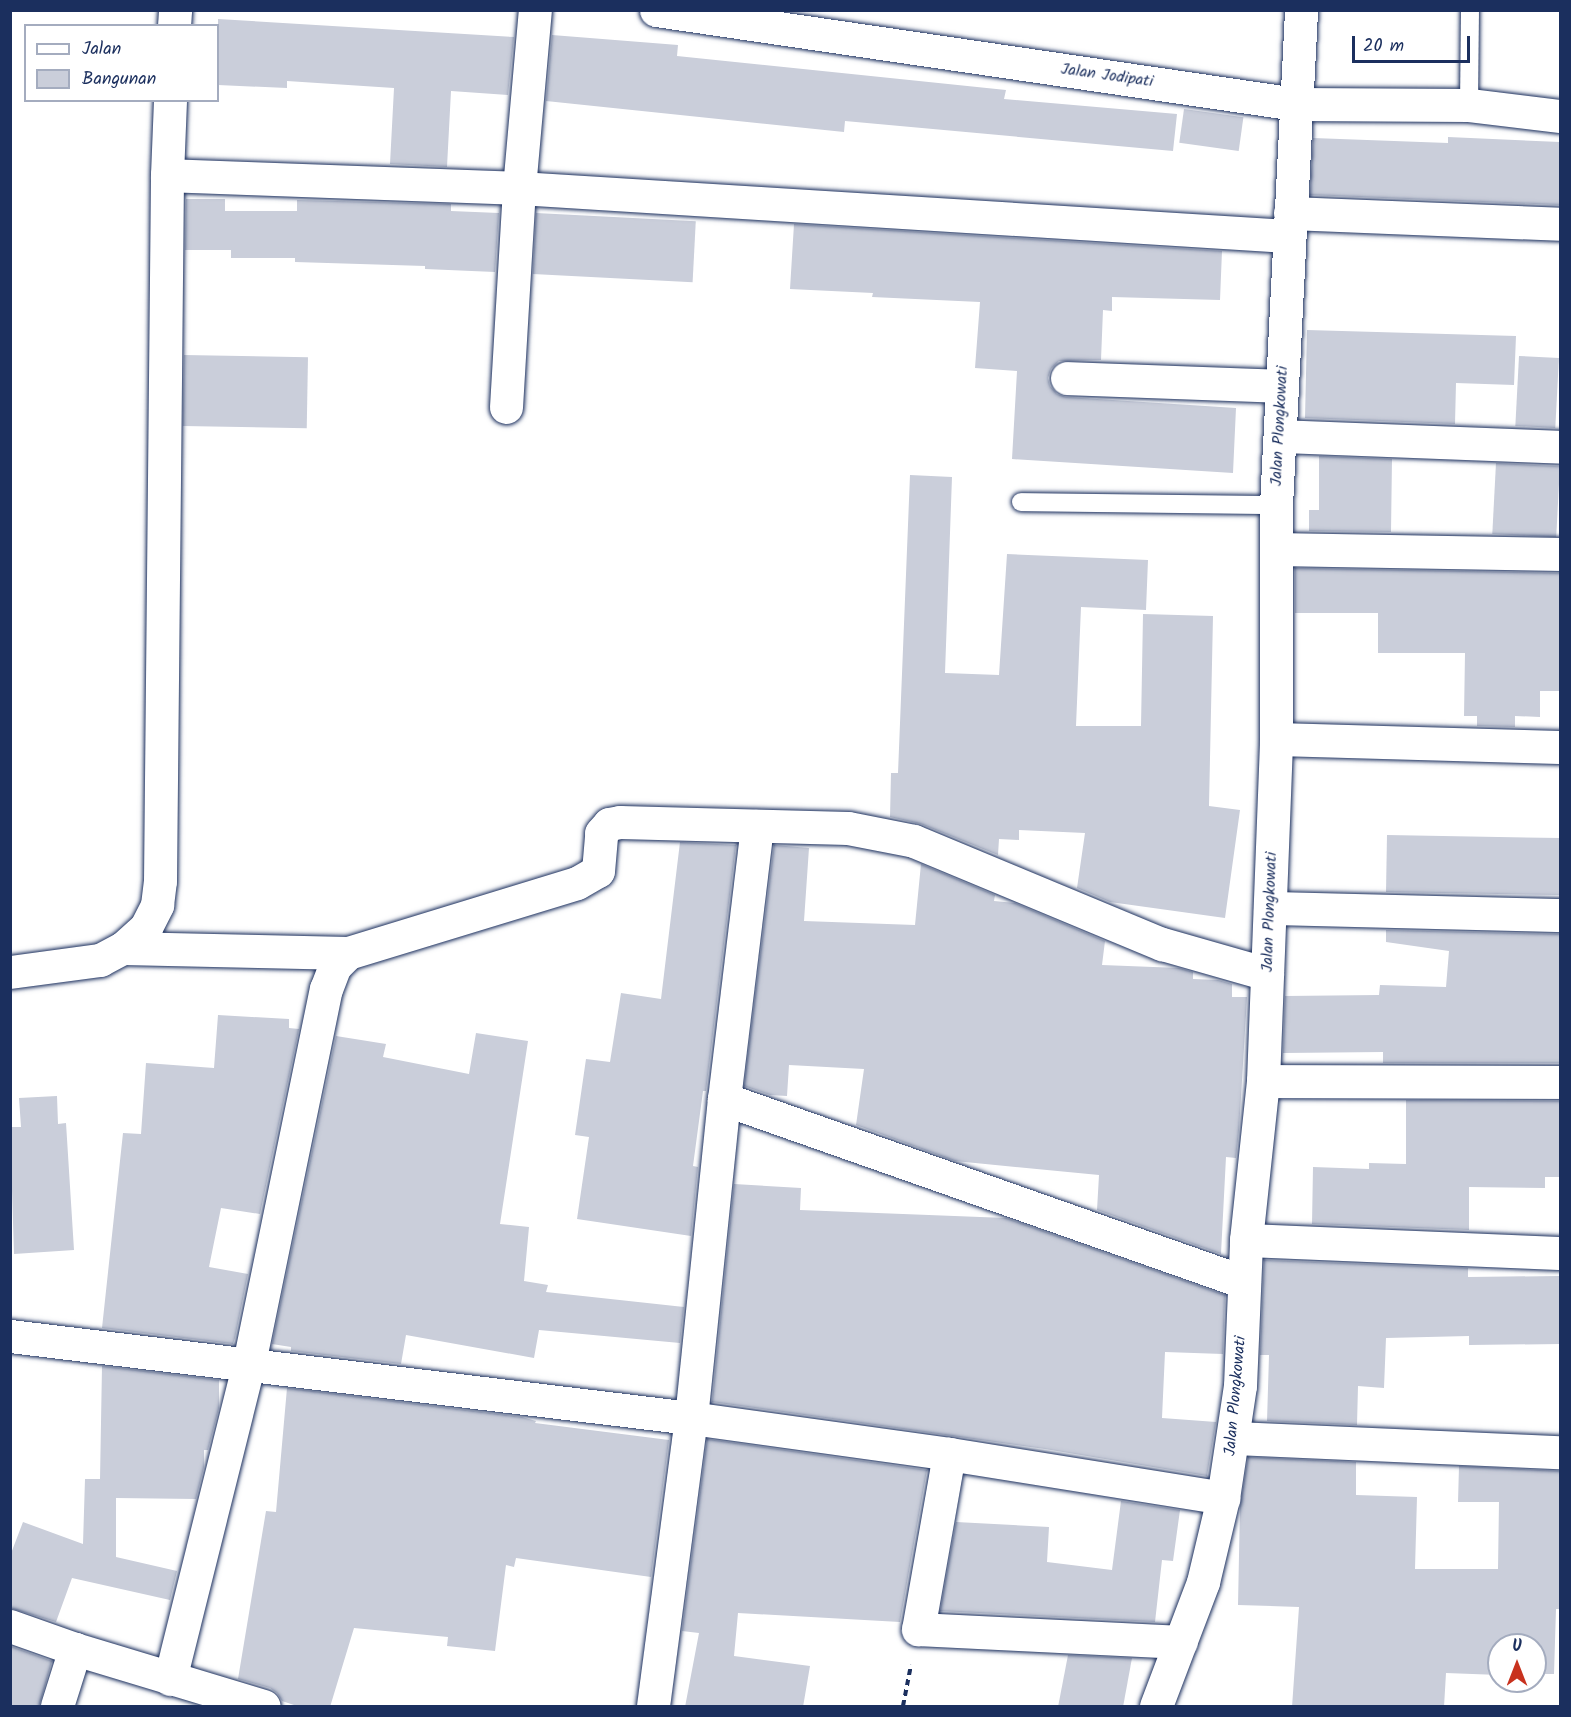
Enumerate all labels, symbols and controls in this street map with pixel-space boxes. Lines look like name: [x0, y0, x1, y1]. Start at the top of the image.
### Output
legend: [24, 24, 219, 102]
scale bar: [1355, 24, 1474, 62]
text: 20 m: [1363, 32, 1404, 61]
text: Jalan: [82, 35, 121, 64]
street label: Jalan Jodipati: [1060, 60, 1154, 92]
text: Bangunan: [82, 65, 156, 94]
street label: Jalan Plongkowati: [1267, 365, 1293, 487]
street label: Jalan Plongkowati: [1258, 852, 1282, 972]
street label: Jalan Plongkowati: [1221, 1335, 1251, 1457]
north arrow: [1487, 1633, 1547, 1693]
text: U: [1512, 1634, 1522, 1659]

